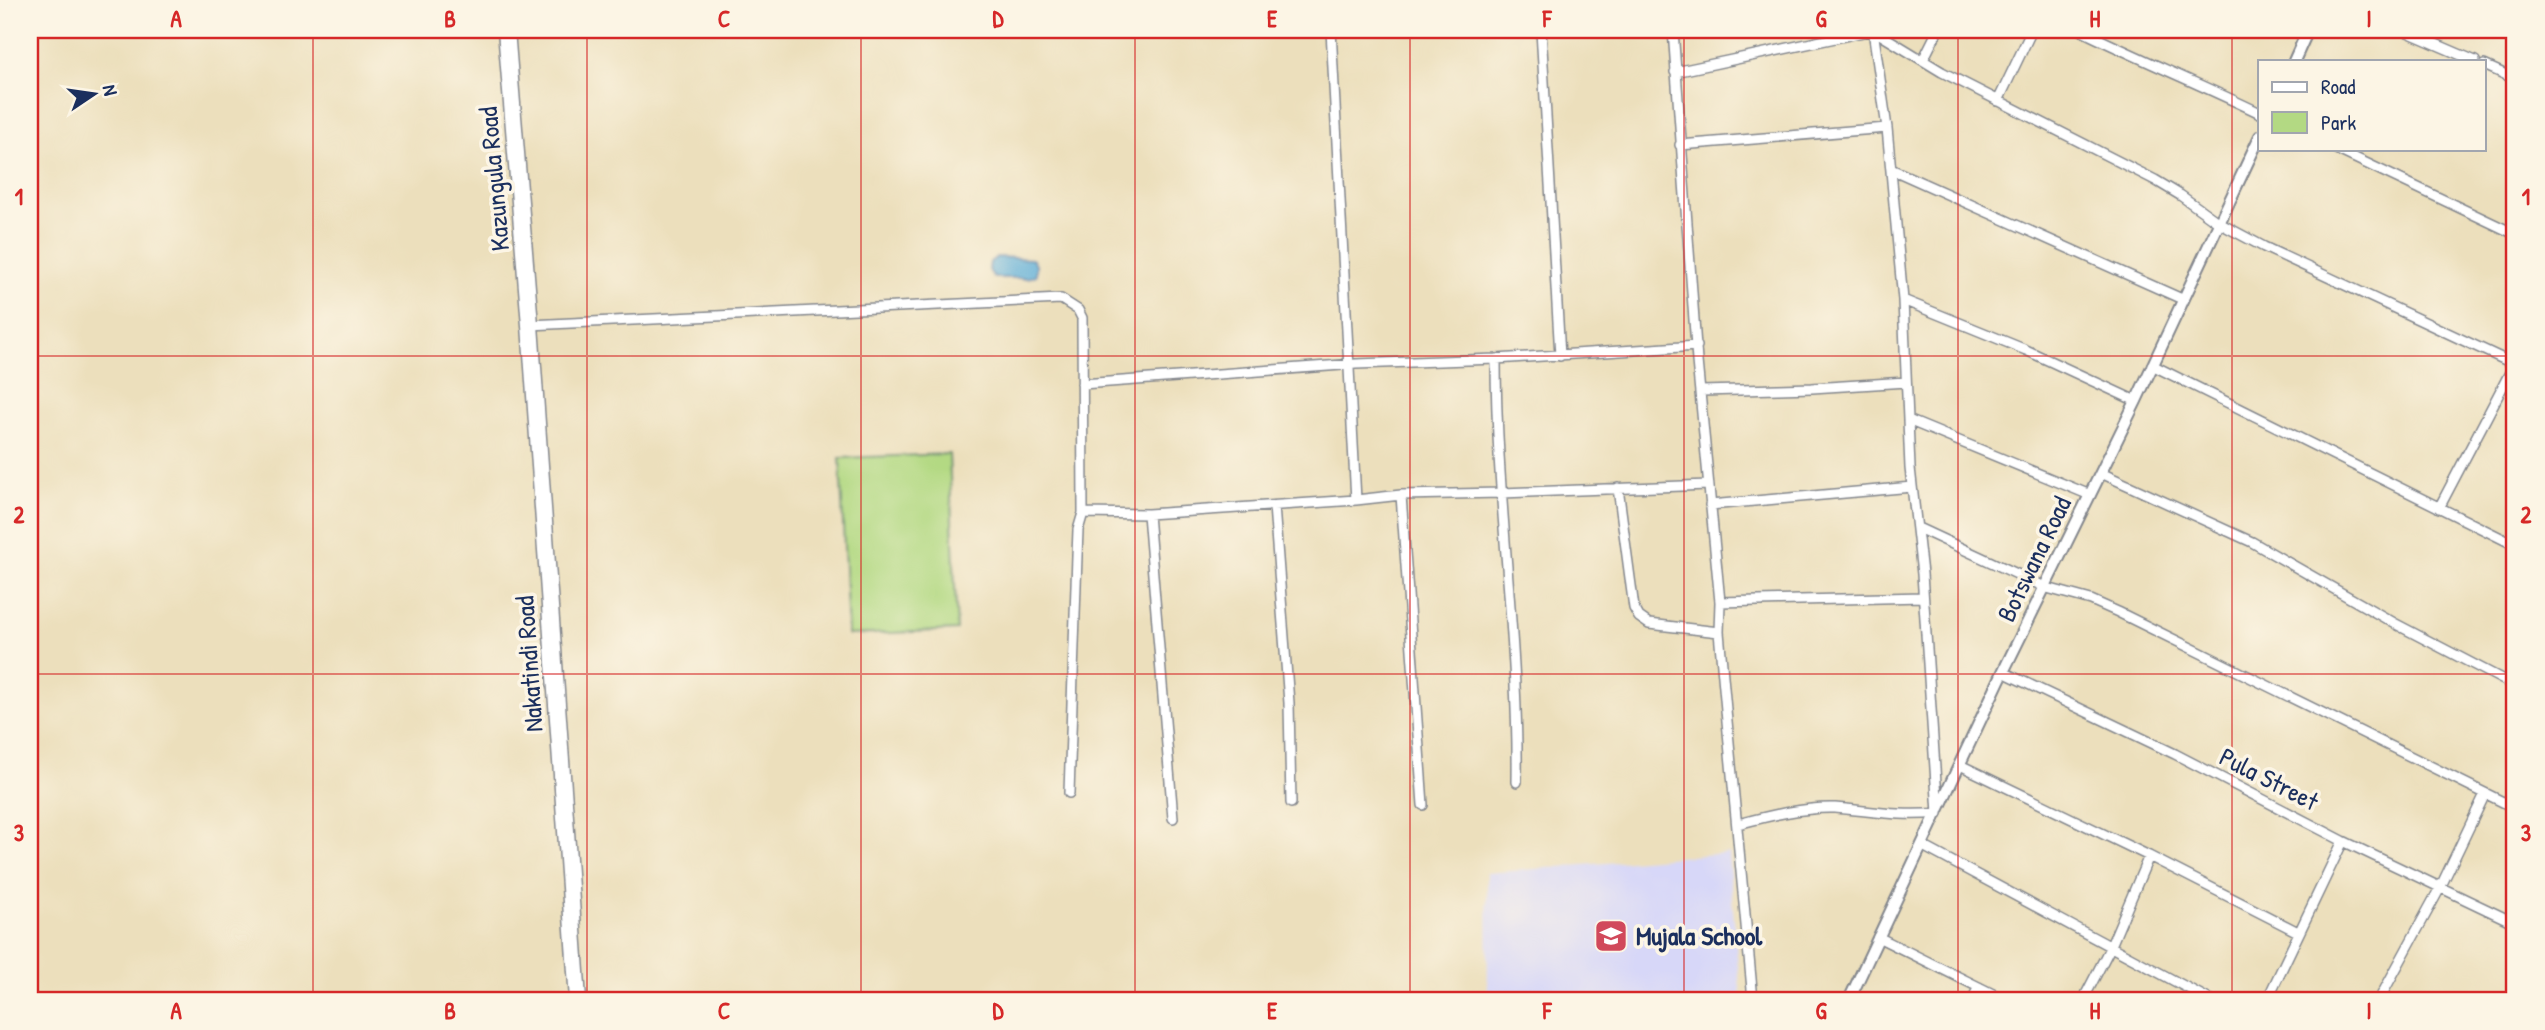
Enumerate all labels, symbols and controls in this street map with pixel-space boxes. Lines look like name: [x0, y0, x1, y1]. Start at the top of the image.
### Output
text: A: [170, 3, 182, 34]
text: B: [444, 3, 456, 34]
text: C: [718, 3, 730, 34]
text: D: [993, 3, 1005, 34]
text: E: [1267, 3, 1278, 34]
text: F: [1542, 3, 1553, 34]
text: G: [1815, 3, 1827, 34]
text: H: [2090, 3, 2101, 34]
text: I: [2366, 3, 2372, 34]
north arrow: [60, 60, 130, 130]
legend: [2258, 60, 2486, 150]
text: Road: [2321, 72, 2355, 101]
text: N: [97, 82, 124, 98]
street label: Kazungula Road: [470, 105, 517, 253]
text: Park: [2321, 108, 2356, 137]
text: 1: [15, 181, 23, 212]
text: 1: [2522, 181, 2530, 212]
street label: Botswana Road: [1988, 490, 2079, 627]
text: 2: [14, 499, 25, 530]
text: 2: [2521, 499, 2532, 530]
street label: Nakatindi Road: [506, 595, 551, 733]
street label: Pula Street: [2214, 739, 2326, 819]
text: 3: [14, 817, 24, 848]
text: 3: [2521, 817, 2531, 848]
school or university icon: Mujala School: [1592, 917, 1630, 955]
place label: Mujala School: [1636, 918, 1763, 953]
text: A: [170, 995, 182, 1026]
text: B: [444, 995, 456, 1026]
text: C: [718, 995, 730, 1026]
text: D: [993, 995, 1005, 1026]
text: E: [1267, 995, 1278, 1026]
text: F: [1542, 995, 1553, 1026]
text: G: [1815, 995, 1827, 1026]
text: H: [2090, 995, 2101, 1026]
text: I: [2366, 995, 2372, 1026]

